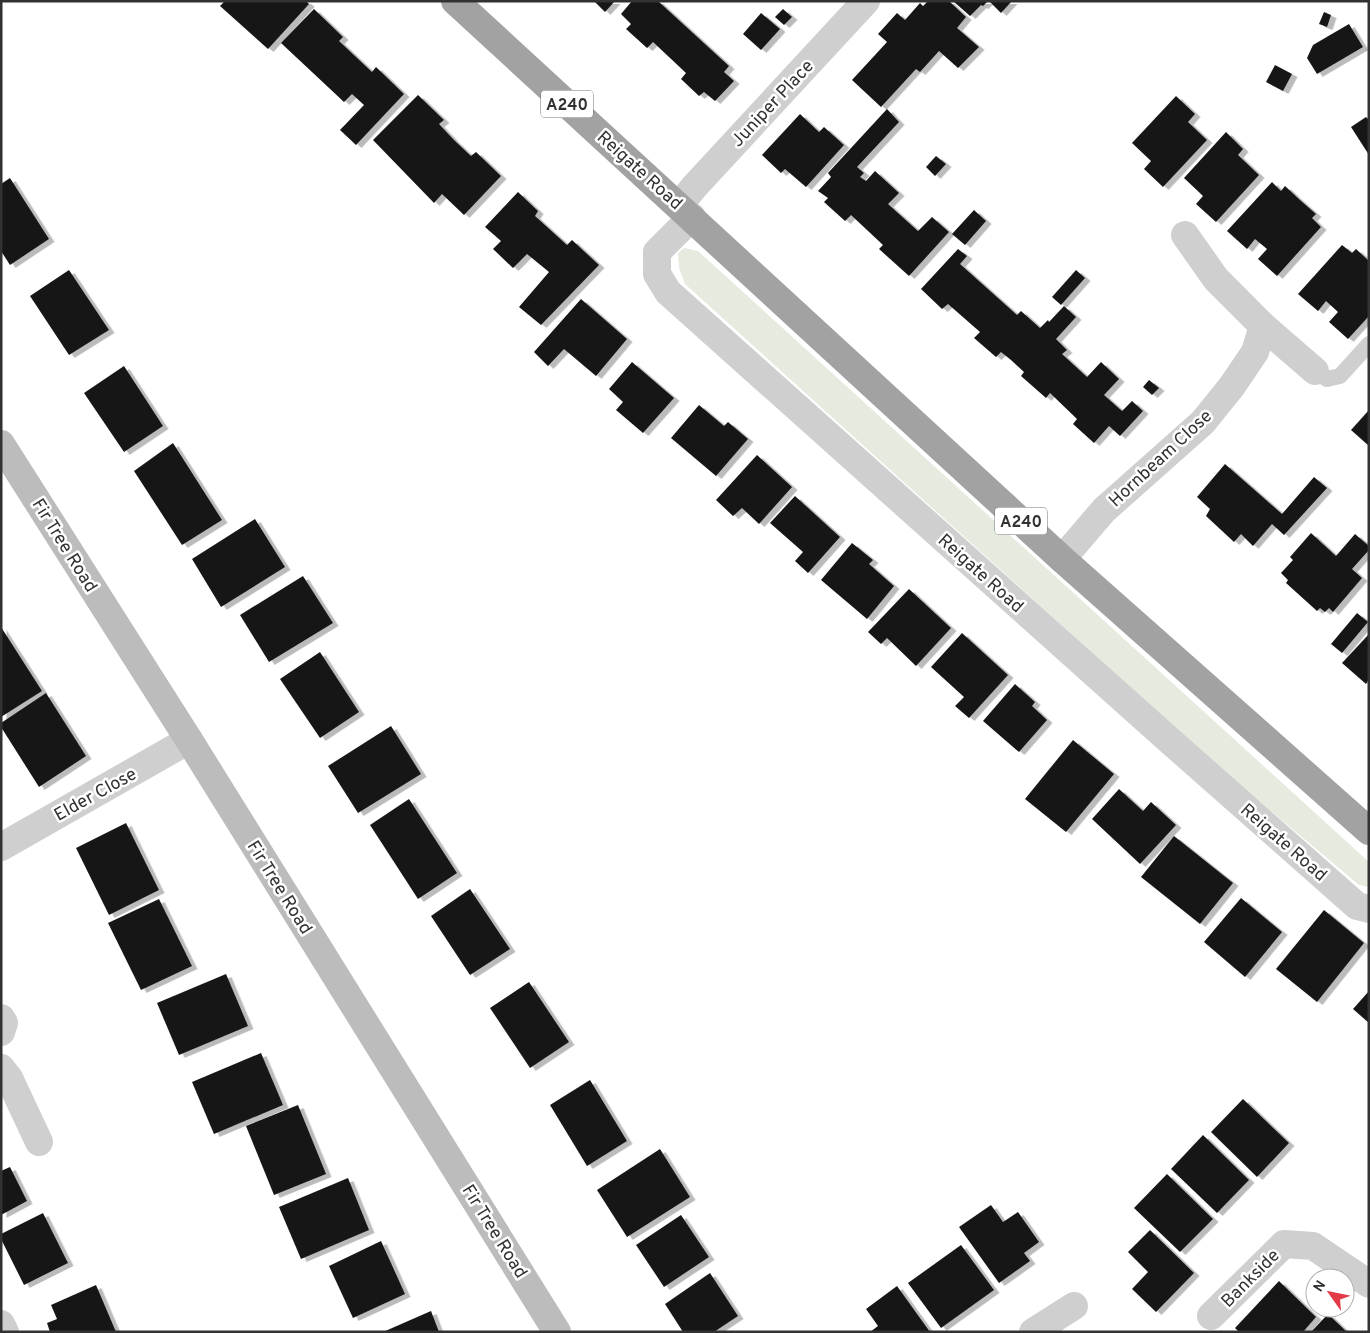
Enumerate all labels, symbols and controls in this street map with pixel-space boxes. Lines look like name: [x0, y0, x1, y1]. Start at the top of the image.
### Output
street label: Juniper Place: [727, 56, 819, 152]
road number: A240: [541, 90, 593, 118]
street label: Reigate Road: [591, 127, 687, 216]
street label: Hornbeam Close: [1105, 405, 1218, 513]
street label: Fir Tree Road: [26, 495, 102, 597]
road number: A240: [995, 508, 1047, 534]
street label: Reigate Road: [932, 530, 1028, 619]
street label: Elder Close: [50, 763, 141, 827]
street label: Reigate Road: [1235, 799, 1331, 887]
street label: Fir Tree Road: [241, 837, 317, 939]
street label: Fir Tree Road: [456, 1181, 532, 1283]
street label: Bankside: [1217, 1245, 1285, 1313]
north arrow: [1305, 1268, 1355, 1318]
text: N: [1310, 1278, 1330, 1296]

